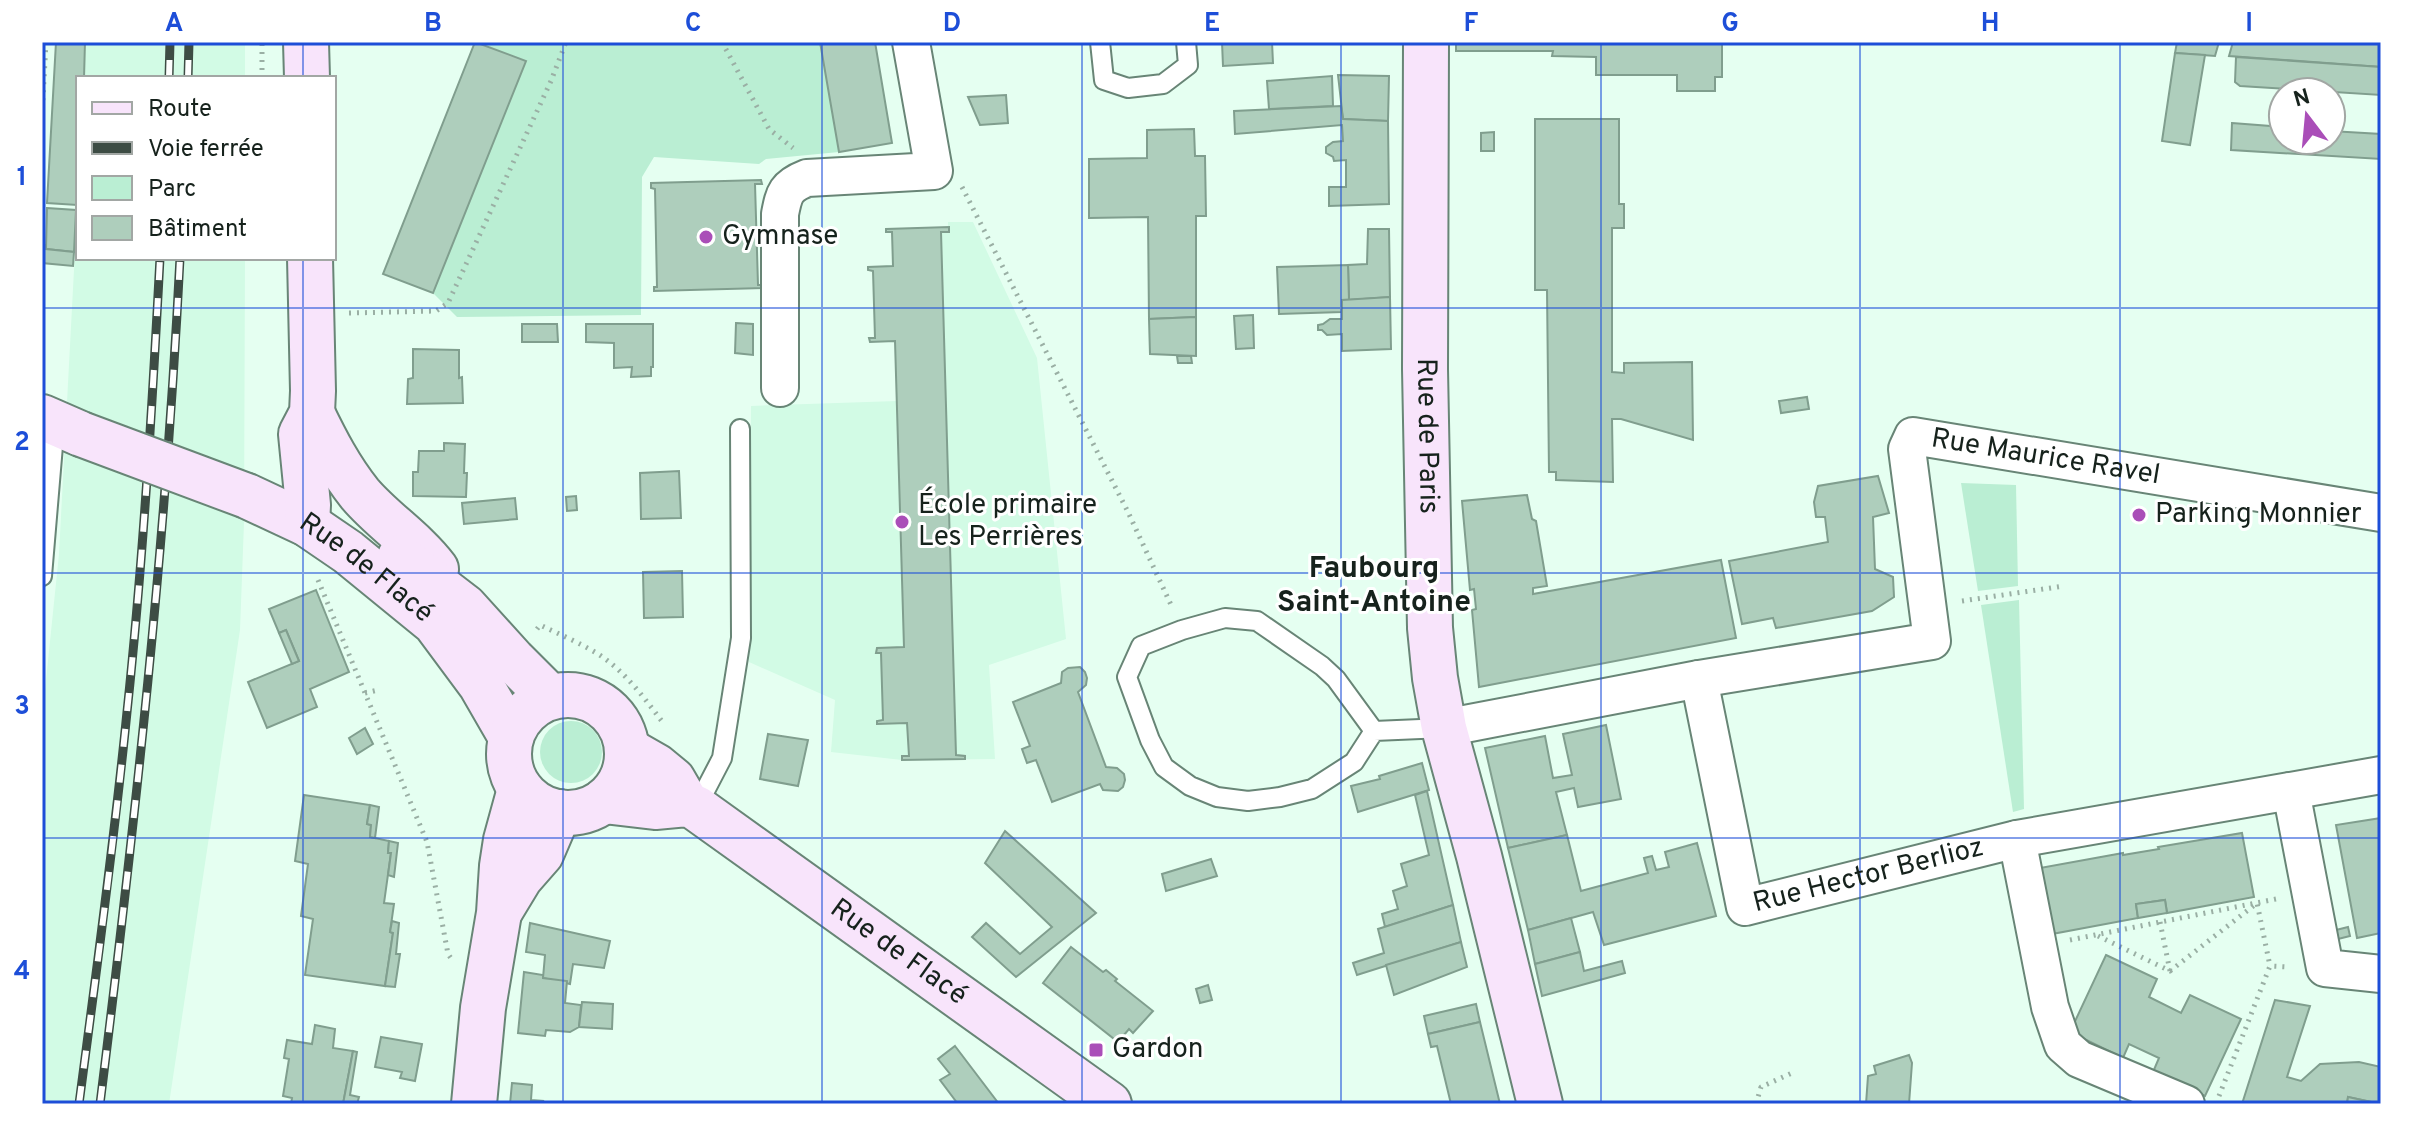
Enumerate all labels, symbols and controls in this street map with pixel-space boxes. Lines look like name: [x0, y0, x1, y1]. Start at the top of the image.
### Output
text: A: [165, 8, 183, 41]
text: B: [424, 8, 442, 41]
text: C: [685, 8, 701, 41]
text: D: [943, 8, 961, 41]
text: E: [1204, 8, 1220, 41]
text: F: [1464, 8, 1479, 41]
text: G: [1721, 8, 1739, 41]
text: H: [1981, 8, 1999, 41]
text: I: [2245, 8, 2253, 41]
legend: [76, 76, 336, 260]
north arrow: [2267, 76, 2347, 156]
text: N: [2291, 84, 2313, 114]
text: Route: [148, 95, 212, 125]
text: Voie ferrée: [148, 135, 264, 165]
text: 1: [17, 162, 27, 195]
text: Parc: [148, 175, 196, 205]
text: Bâtiment: [148, 215, 247, 245]
place label: Gymnase: [722, 219, 838, 255]
marker: Gymnase: [697, 228, 715, 246]
street label: Rue de Paris: [1407, 358, 1446, 514]
street label: Rue Maurice Ravel: [1928, 421, 2163, 494]
text: 2: [14, 427, 30, 460]
place label: École primaire Les Perrières: [918, 486, 1097, 556]
place label: Parking Monnier: [2155, 497, 2362, 533]
street label: Rue de Flacé: [292, 505, 440, 632]
marker: Parking Monnier: [2130, 506, 2148, 524]
marker: École primaire Les Perrières: [893, 513, 911, 531]
district label: Faubourg Saint-Antoine: [1277, 551, 1471, 622]
text: 3: [14, 691, 30, 724]
street label: Rue Hector Berlioz: [1750, 830, 1988, 922]
street label: Rue de Flacé: [822, 891, 974, 1014]
text: 4: [14, 956, 30, 989]
place label: Gardon: [1112, 1032, 1204, 1068]
marker: Gardon: [1087, 1041, 1105, 1059]

